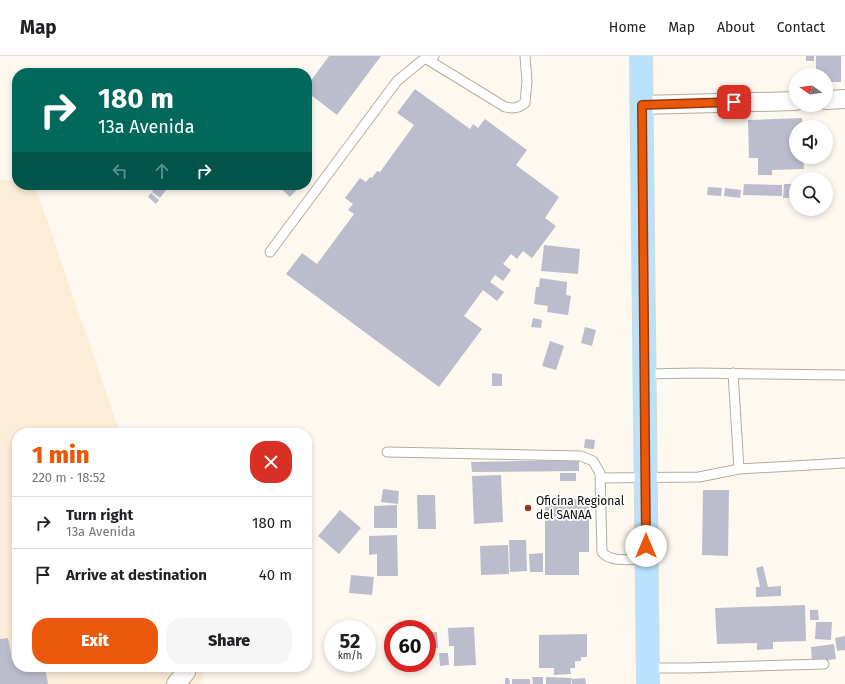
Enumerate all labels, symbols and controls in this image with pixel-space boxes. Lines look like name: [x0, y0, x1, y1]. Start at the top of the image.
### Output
text: Map: [20, 16, 57, 39]
text: Home: [609, 19, 646, 36]
text: Map: [668, 19, 695, 36]
text: About: [717, 19, 755, 36]
text: Contact: [777, 19, 825, 36]
north arrow: [789, 68, 833, 112]
map controls: [789, 68, 833, 216]
text: 180 m: [98, 82, 174, 115]
icon: right: [32, 84, 84, 136]
pin: [717, 85, 751, 119]
icon: arrive: [723, 91, 745, 113]
text: 13a Avenida: [98, 116, 194, 138]
button: sound: [789, 120, 833, 164]
icon: left: [109, 160, 131, 182]
icon: ahead: [151, 160, 173, 182]
icon: right: [193, 160, 215, 182]
button: search: [789, 172, 833, 216]
text: 1 min: [32, 441, 90, 469]
button: close: [250, 441, 292, 483]
text: 220 m · 18:52: [32, 470, 105, 485]
place label: Oficina Regional del SANAA: [536, 494, 625, 522]
marker: Oficina Regional del SANAA: [523, 503, 533, 513]
text: Turn right: [66, 506, 133, 524]
icon: right: [32, 512, 54, 534]
text: 180 m: [252, 514, 292, 532]
text: 13a Avenida: [66, 524, 136, 539]
position arrow: [625, 525, 667, 567]
icon: arrive: [32, 564, 54, 586]
text: Arrive at destination: [66, 566, 207, 584]
text: 40 m: [259, 566, 292, 584]
button: Exit: [32, 618, 158, 664]
button: Share: [166, 618, 292, 664]
speed limit sign: 60: [384, 620, 436, 672]
text: 52: [340, 629, 360, 653]
text: km/h: [338, 650, 362, 662]

